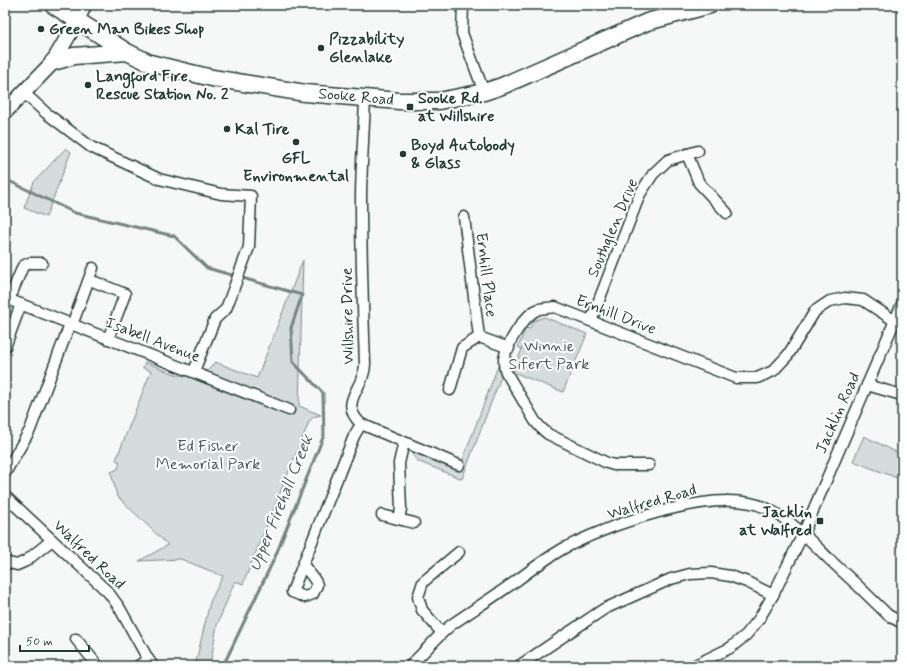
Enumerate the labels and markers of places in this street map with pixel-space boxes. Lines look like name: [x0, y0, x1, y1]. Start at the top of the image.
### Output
place label: Green Man Bikes Shop: [49, 19, 204, 40]
marker: Green Man Bikes Shop: [36, 24, 46, 34]
place label: Pizzability Glenlake: [329, 29, 405, 68]
marker: Pizzability Glenlake: [316, 43, 326, 53]
place label: Langford Fire Rescue Station No. 2: [96, 66, 229, 105]
marker: Langford Fire Rescue Station No. 2: [83, 80, 93, 90]
place label: Sooke Rd. at Willshire: [418, 88, 494, 127]
marker: Sooke Rd. at Willshire: [405, 102, 415, 112]
place label: Kal Tire: [235, 119, 290, 140]
marker: Kal Tire: [222, 124, 232, 134]
place label: Boyd Autobody & Glass: [411, 135, 515, 174]
marker: GFL Environmental: [291, 137, 301, 147]
place label: GFL Environmental: [243, 148, 349, 187]
marker: Boyd Autobody & Glass: [398, 149, 408, 159]
place label: Jacklin at Walfred: [739, 502, 812, 541]
marker: Jacklin at Walfred: [815, 516, 825, 526]

